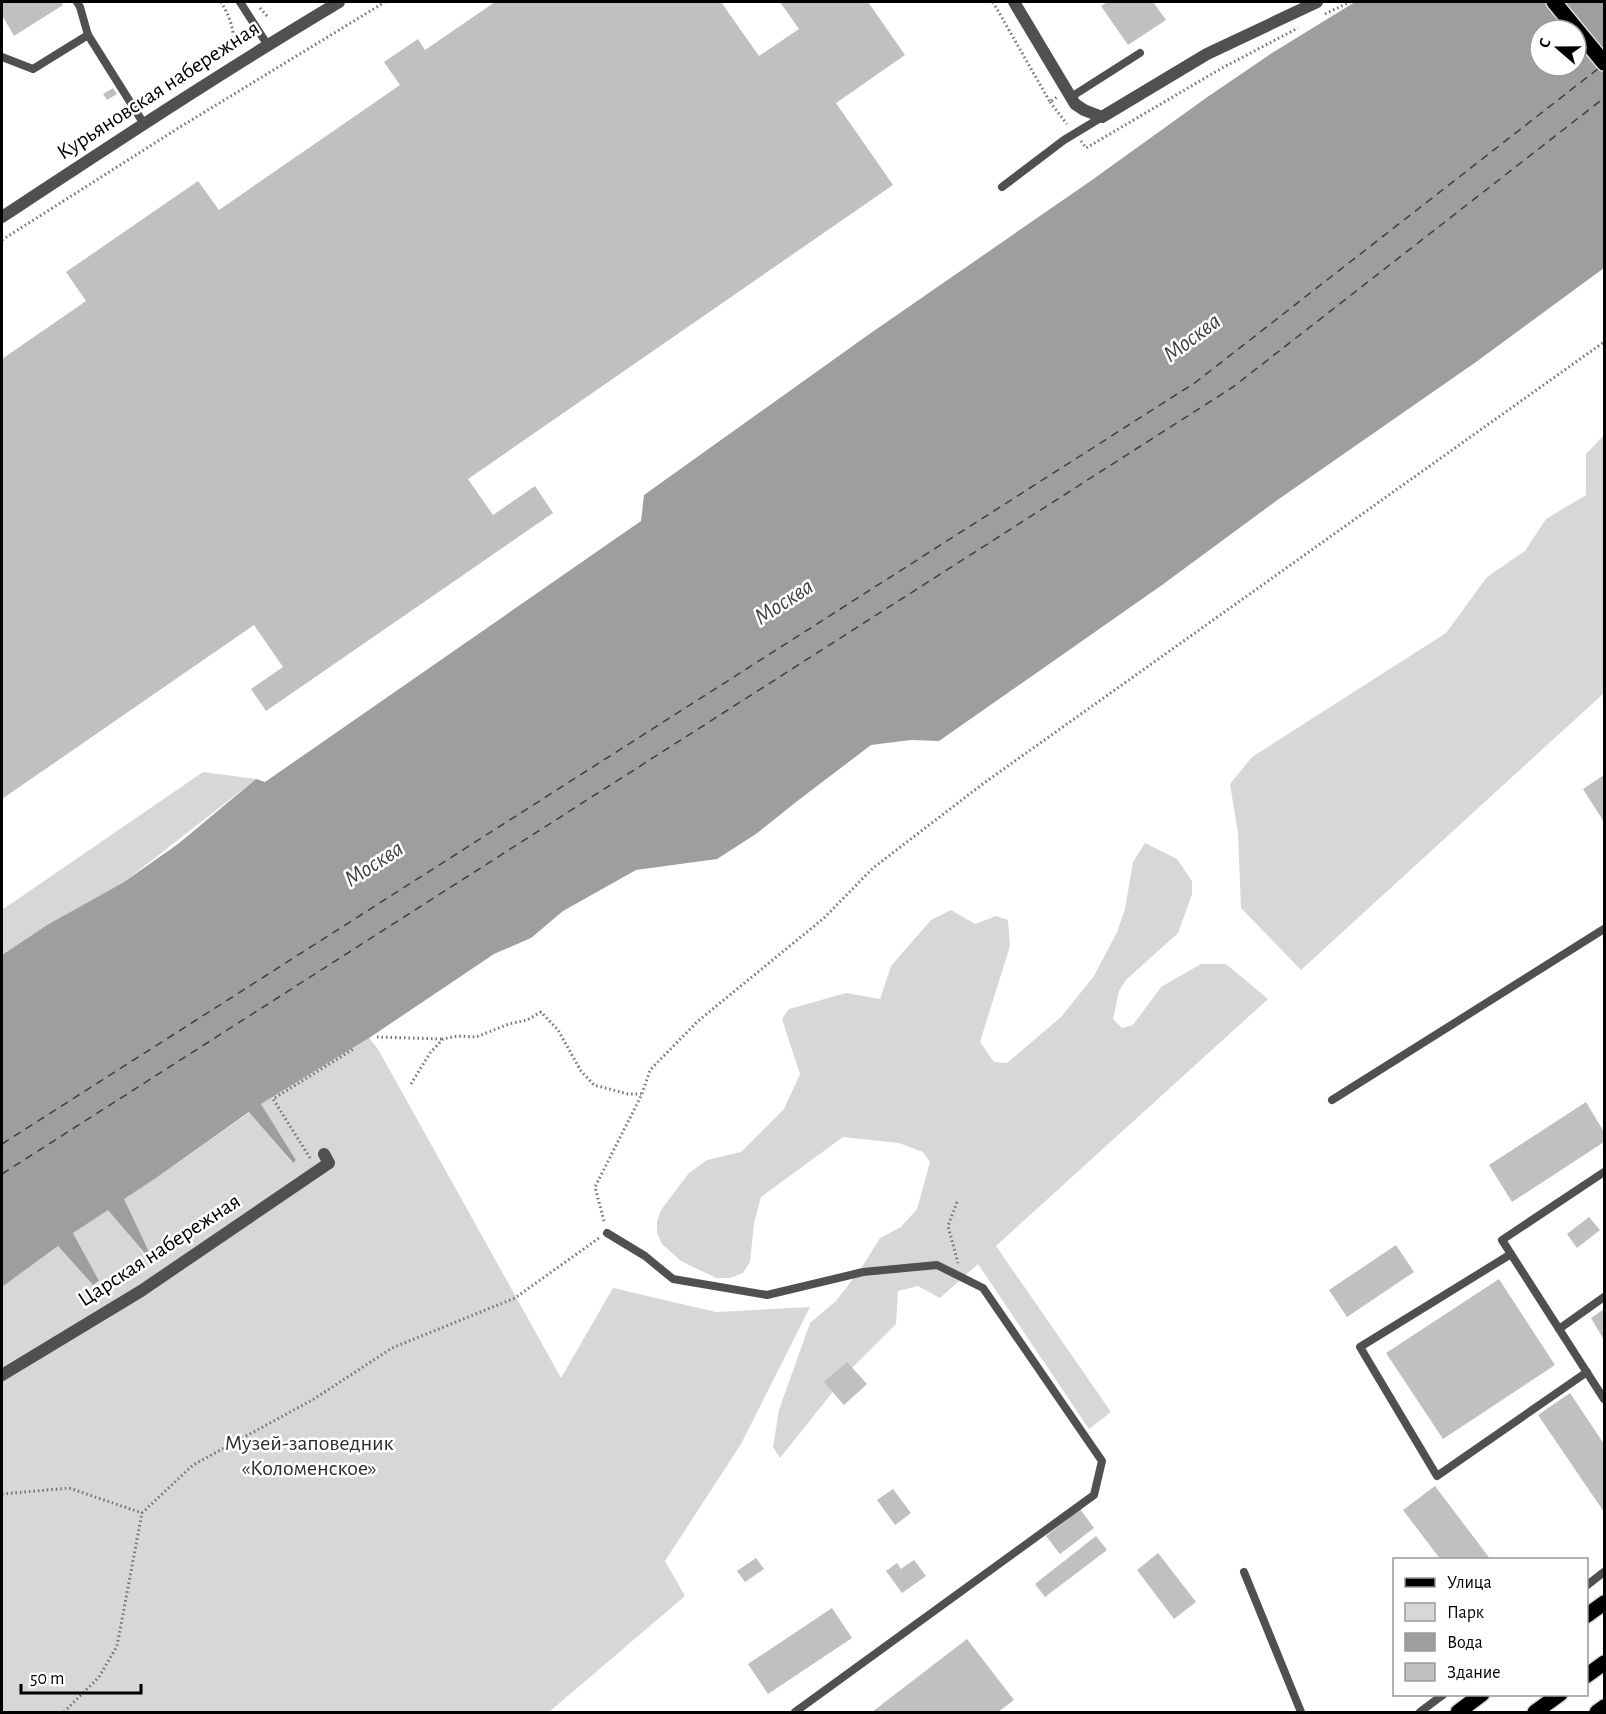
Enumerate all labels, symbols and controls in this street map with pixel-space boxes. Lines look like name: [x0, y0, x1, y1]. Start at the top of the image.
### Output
street label: Курьяновская набережная: [53, 16, 263, 164]
north arrow: [1528, 18, 1588, 78]
text: С: [1536, 36, 1554, 50]
water label: Москва: [1159, 309, 1225, 367]
water label: Москва: [750, 574, 818, 630]
water label: Москва: [340, 836, 408, 892]
street label: Царская набережная: [74, 1189, 244, 1311]
park label: Музей-заповедник «Коломенское»: [224, 1432, 394, 1479]
legend: [1393, 1558, 1588, 1696]
text: Улица: [1447, 1574, 1492, 1592]
text: Парк: [1447, 1604, 1485, 1622]
text: Вода: [1447, 1634, 1483, 1652]
scale bar: [21, 1657, 141, 1695]
text: Здание: [1447, 1664, 1501, 1682]
text: 50 m: [30, 1670, 64, 1688]

